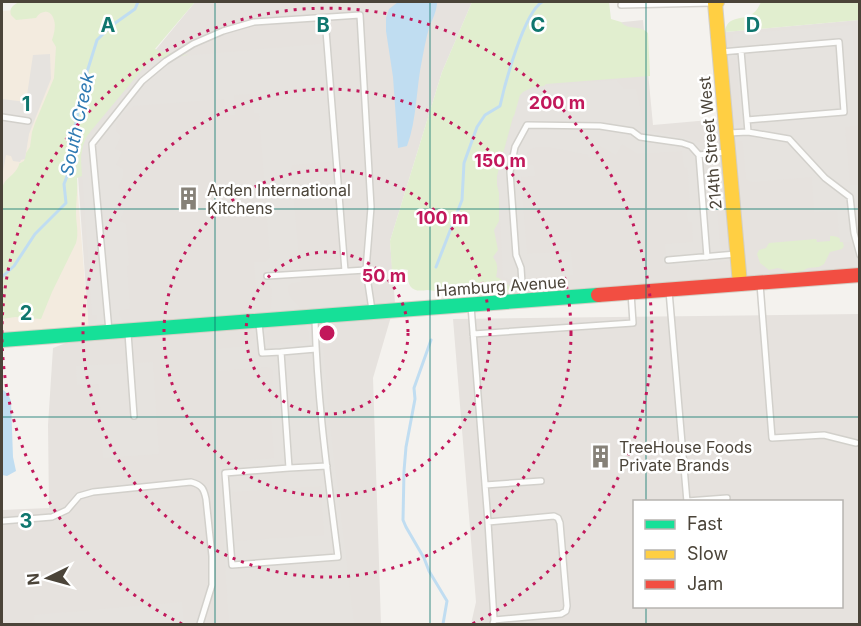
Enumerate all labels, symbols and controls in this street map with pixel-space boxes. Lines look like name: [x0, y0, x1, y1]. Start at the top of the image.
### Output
text: A: [101, 13, 116, 37]
text: B: [316, 13, 330, 37]
text: C: [531, 13, 545, 37]
text: D: [746, 13, 760, 37]
water label: South Creek: [56, 69, 98, 177]
street label: 214th Street West: [694, 76, 726, 210]
text: 1: [22, 92, 30, 116]
text: 200 m: [529, 92, 585, 113]
text: 150 m: [474, 150, 526, 171]
place label: Arden International Kitchens: [207, 180, 351, 218]
building icon: Arden International Kitchens: [176, 186, 202, 212]
text: 100 m: [416, 207, 468, 228]
text: 50 m: [362, 265, 406, 286]
street label: Hamburg Avenue: [435, 271, 567, 301]
text: 2: [20, 301, 32, 325]
centre of rings: [317, 323, 337, 343]
place label: TreeHouse Foods Private Brands: [619, 437, 752, 475]
building icon: TreeHouse Foods Private Brands: [588, 443, 614, 469]
legend: [633, 500, 843, 608]
text: 3: [20, 509, 32, 533]
text: Fast: [687, 513, 723, 534]
text: Slow: [687, 543, 728, 564]
north arrow: [18, 548, 78, 608]
text: N: [23, 572, 44, 586]
text: Jam: [687, 573, 723, 594]

